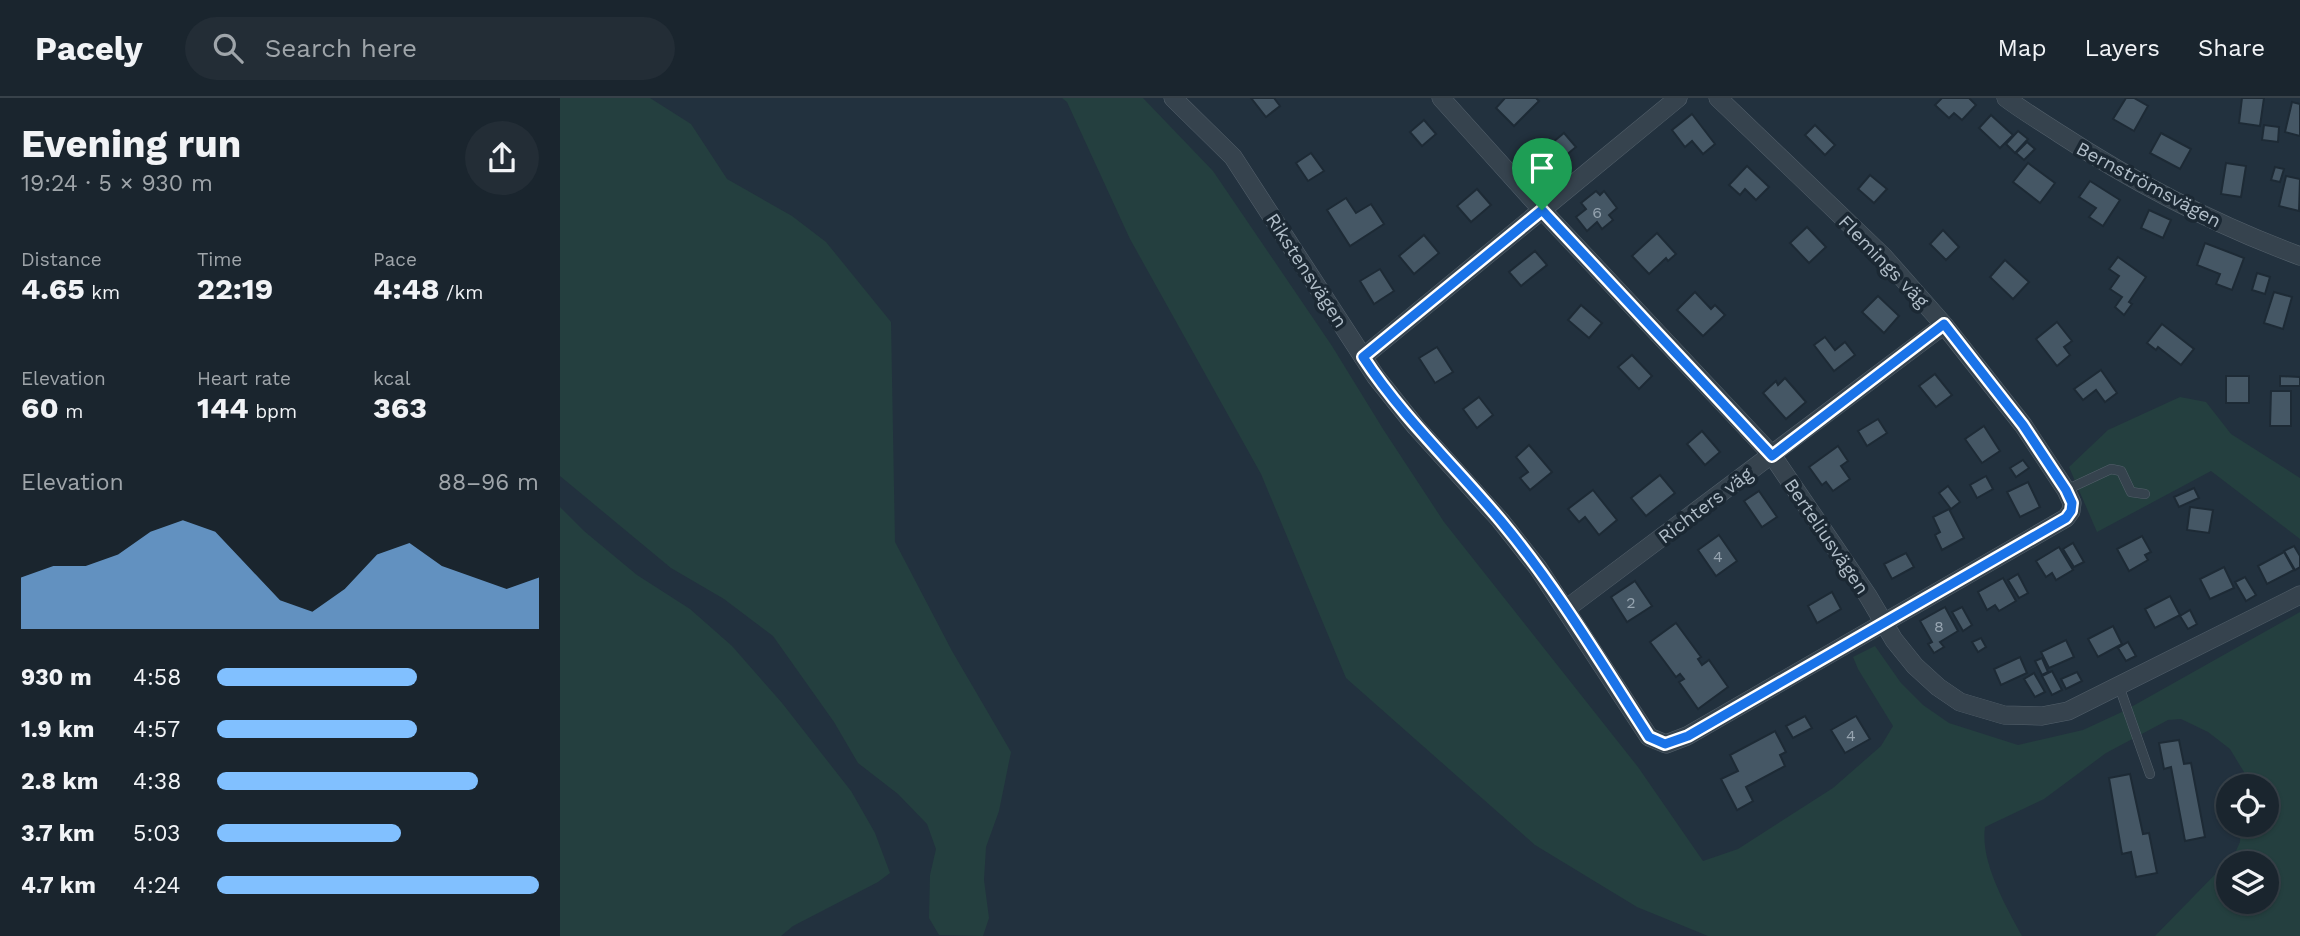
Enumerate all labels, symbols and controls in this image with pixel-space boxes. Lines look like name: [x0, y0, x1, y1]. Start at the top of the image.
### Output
search box: [185, 17, 675, 80]
text: Pacely: [35, 29, 143, 68]
icon: search: [209, 29, 247, 67]
text: Search here: [265, 33, 417, 63]
text: Map: [1998, 34, 2046, 62]
text: Layers: [2084, 34, 2160, 62]
text: Share: [2198, 34, 2265, 62]
button: share: [465, 121, 539, 195]
text: Evening run: [21, 122, 241, 166]
street label: Bernströmsvägen: [2072, 137, 2225, 232]
pin: [1512, 138, 1572, 210]
icon: arrive: [1523, 149, 1561, 187]
text: 19:24 · 5 × 930 m: [21, 170, 213, 197]
house number: 6: [1592, 203, 1602, 222]
street label: Rikstensvägen: [1261, 209, 1352, 332]
street label: Flemings väg: [1834, 210, 1934, 313]
text: Distance: [21, 248, 102, 271]
text: Time: [197, 248, 242, 271]
text: Pace: [373, 248, 417, 271]
text: 4.65: [21, 271, 85, 306]
text: 22:19: [197, 271, 273, 306]
text: 4:48: [373, 271, 440, 306]
text: km: [85, 281, 120, 304]
text: /km: [440, 281, 483, 304]
text: Elevation: [21, 367, 106, 390]
text: Heart rate: [197, 367, 291, 390]
text: kcal: [373, 367, 411, 390]
text: 60: [21, 390, 59, 425]
text: 144: [197, 390, 249, 425]
text: 363: [373, 390, 427, 425]
text: m: [59, 400, 83, 423]
text: bpm: [249, 400, 297, 423]
street label: Richters väg: [1653, 462, 1758, 548]
text: Elevation: [21, 469, 124, 496]
text: 88–96 m: [438, 469, 539, 496]
street label: Berteliusvägen: [1779, 474, 1874, 599]
house number: 4: [1713, 547, 1723, 566]
house number: 2: [1626, 593, 1636, 612]
house number: 8: [1934, 617, 1944, 636]
text: 930 m: [21, 664, 92, 691]
text: 4:58: [133, 664, 181, 691]
text: 1.9 km: [21, 716, 94, 743]
text: 4:57: [133, 716, 180, 743]
house number: 4: [1846, 726, 1856, 745]
text: 2.8 km: [21, 768, 98, 795]
text: 4:38: [133, 768, 181, 795]
map controls: [2216, 774, 2279, 914]
button: locate: [2216, 774, 2279, 837]
text: 3.7 km: [21, 820, 95, 847]
text: 5:03: [133, 820, 180, 847]
button: layers: [2216, 851, 2279, 914]
text: 4.7 km: [21, 872, 96, 899]
text: 4:24: [133, 872, 181, 899]

